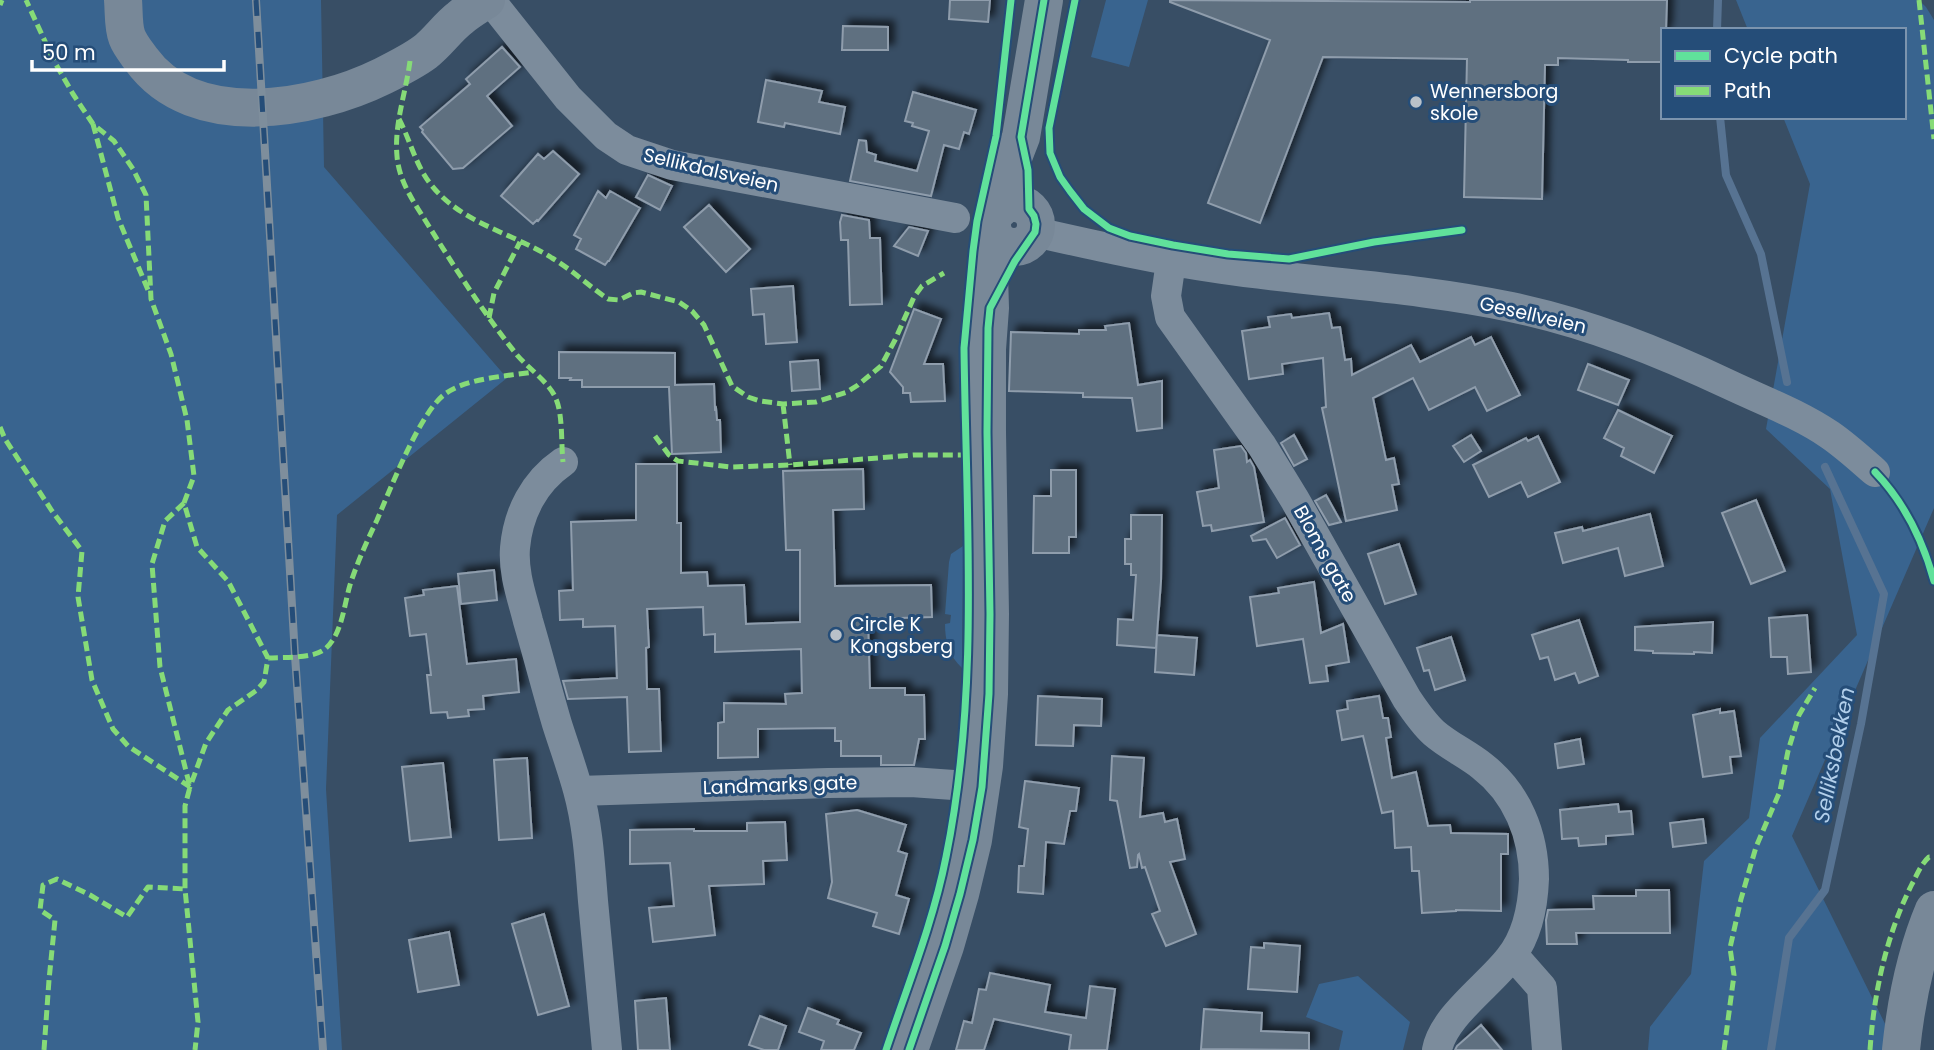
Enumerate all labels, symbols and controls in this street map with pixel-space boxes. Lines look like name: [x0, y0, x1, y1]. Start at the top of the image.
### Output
scale bar: [32, 28, 224, 72]
legend: [1661, 28, 1906, 119]
text: 50 m: [42, 38, 96, 67]
text: Cycle path: [1724, 41, 1838, 70]
text: Path: [1724, 76, 1771, 105]
place label: Wennersborg skole: [1430, 78, 1558, 127]
marker: Wennersborg skole: [1408, 94, 1424, 110]
street label: Sellikdalsveien: [641, 141, 781, 199]
street label: Gesellveien: [1477, 290, 1589, 340]
street label: Bloms gate: [1287, 500, 1363, 608]
place label: Circle K Kongsberg: [850, 611, 953, 660]
marker: Circle K Kongsberg: [828, 627, 844, 643]
water label: Selliksbekken: [1807, 685, 1861, 825]
street label: Landmarks gate: [702, 769, 858, 801]

